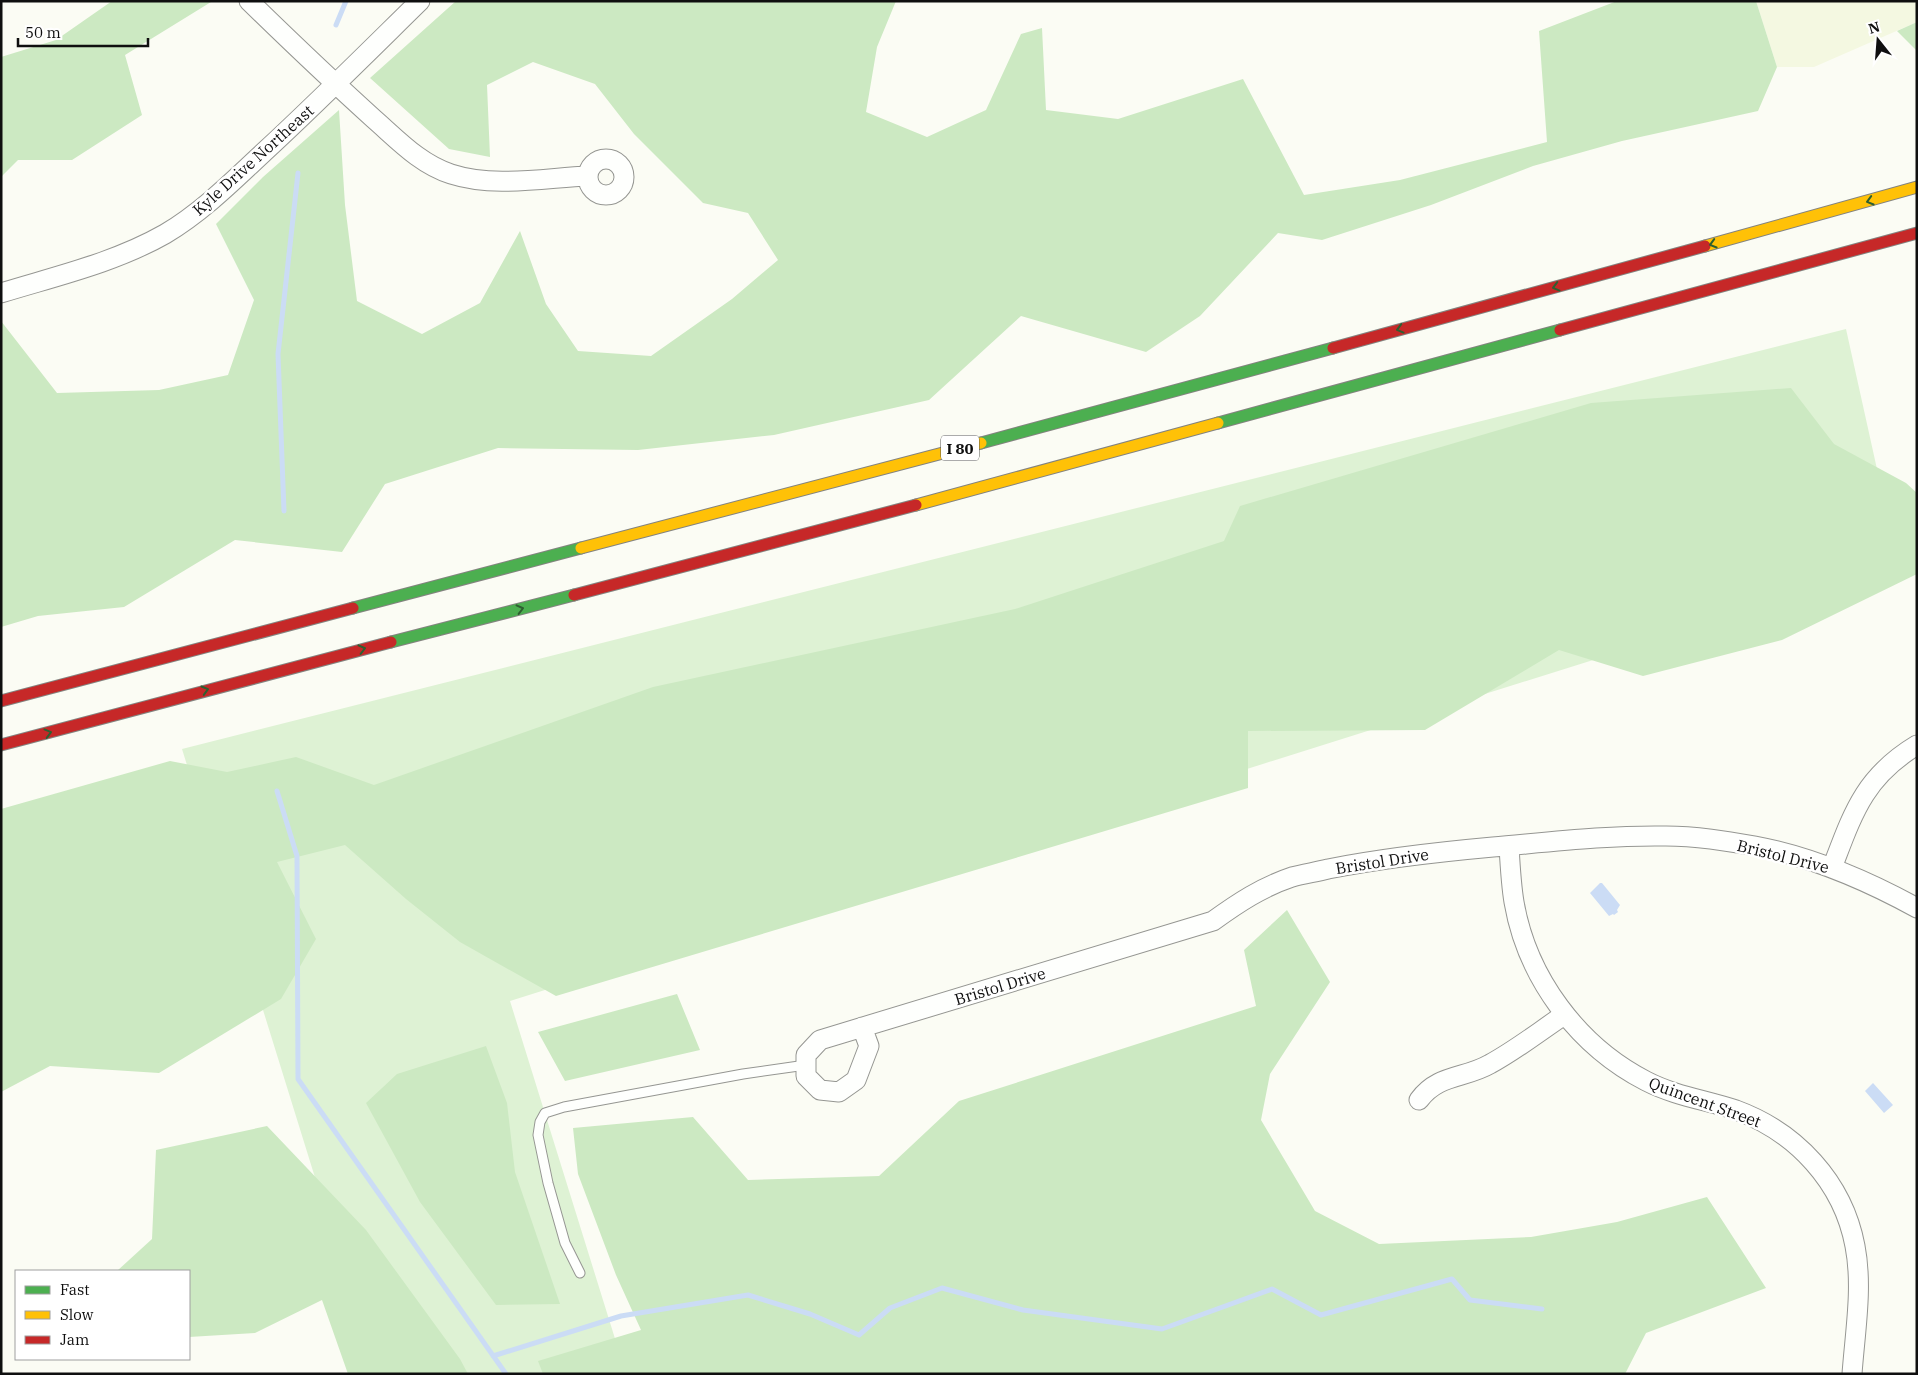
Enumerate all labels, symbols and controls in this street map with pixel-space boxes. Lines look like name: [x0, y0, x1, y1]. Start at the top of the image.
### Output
scale bar: [18, 15, 148, 47]
north arrow: [1853, 15, 1903, 65]
text: N: [1866, 17, 1882, 38]
text: 50 m: [25, 23, 61, 42]
street label: Kyle Drive Northeast: [188, 100, 318, 220]
one-way arrow: [1866, 195, 1874, 205]
one-way arrow: [1709, 238, 1718, 249]
one-way arrow: [1552, 281, 1561, 292]
one-way arrow: [1395, 323, 1404, 334]
road number: I 80: [941, 436, 979, 460]
one-way arrow: [515, 604, 524, 615]
one-way arrow: [358, 644, 367, 655]
one-way arrow: [201, 686, 209, 696]
one-way arrow: [44, 728, 53, 739]
street label: Bristol Drive: [1735, 835, 1831, 877]
street label: Bristol Drive: [1334, 844, 1430, 878]
street label: Bristol Drive: [952, 963, 1048, 1009]
street label: Quincent Street: [1646, 1072, 1764, 1132]
legend: [15, 1270, 190, 1360]
text: Fast: [60, 1280, 90, 1299]
text: Slow: [60, 1305, 94, 1324]
text: Jam: [60, 1330, 89, 1349]

